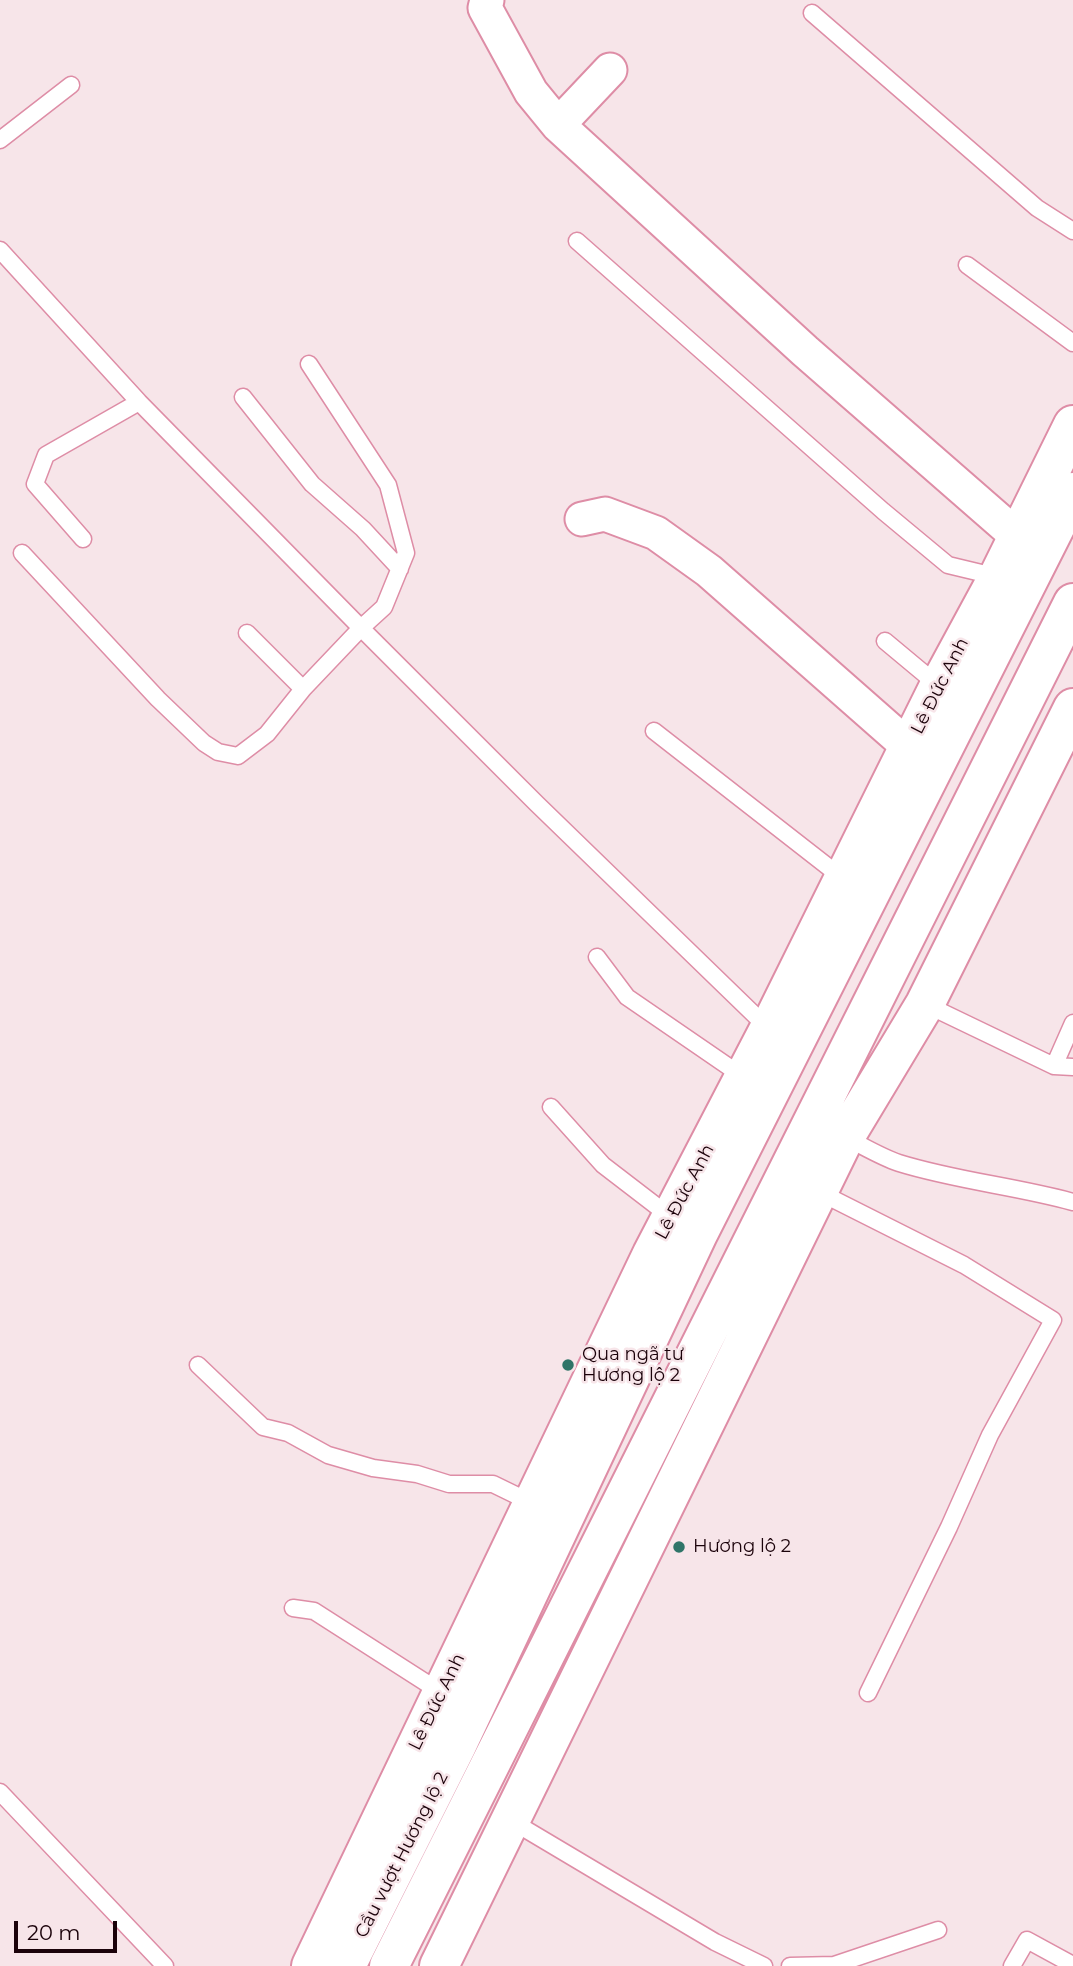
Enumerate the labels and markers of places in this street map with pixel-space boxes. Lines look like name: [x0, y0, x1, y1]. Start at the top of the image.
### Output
place label: Qua ngã tư Hương lộ 2: [582, 1344, 684, 1386]
marker: Qua ngã tư Hương lộ 2: [560, 1357, 576, 1373]
place label: Hương lộ 2: [693, 1536, 791, 1558]
marker: Hương lộ 2: [671, 1539, 687, 1555]

